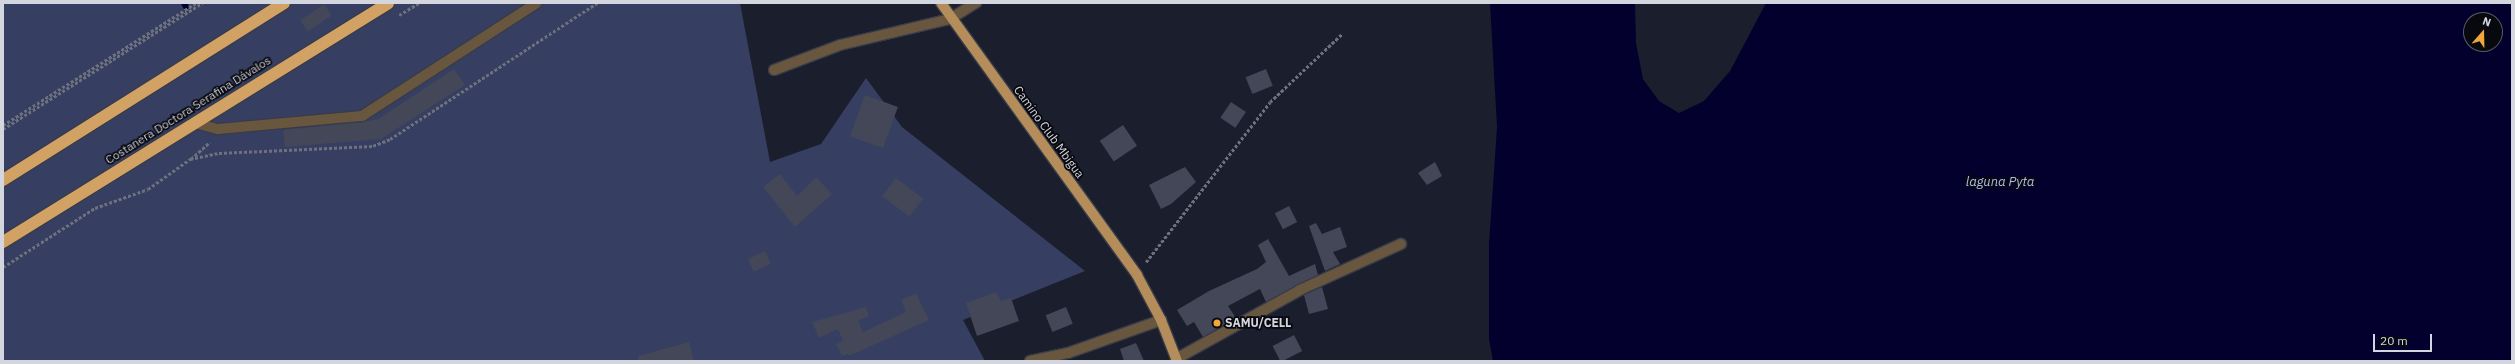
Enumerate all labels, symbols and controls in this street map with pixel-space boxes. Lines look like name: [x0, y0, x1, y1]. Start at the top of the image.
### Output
north arrow: [2463, 12, 2503, 52]
text: N: [2481, 14, 2493, 30]
street label: Costanera Doctora Serafina Dávalos: [103, 53, 273, 167]
street label: Camino Club Mbigua: [1011, 83, 1087, 181]
water label: laguna Pyta: [1966, 174, 2034, 190]
place label: SAMU/CELL: [1225, 316, 1291, 330]
marker: SAMU/CELL: [1212, 318, 1222, 328]
scale bar: [2375, 326, 2434, 352]
text: 20 m: [2380, 333, 2408, 348]

